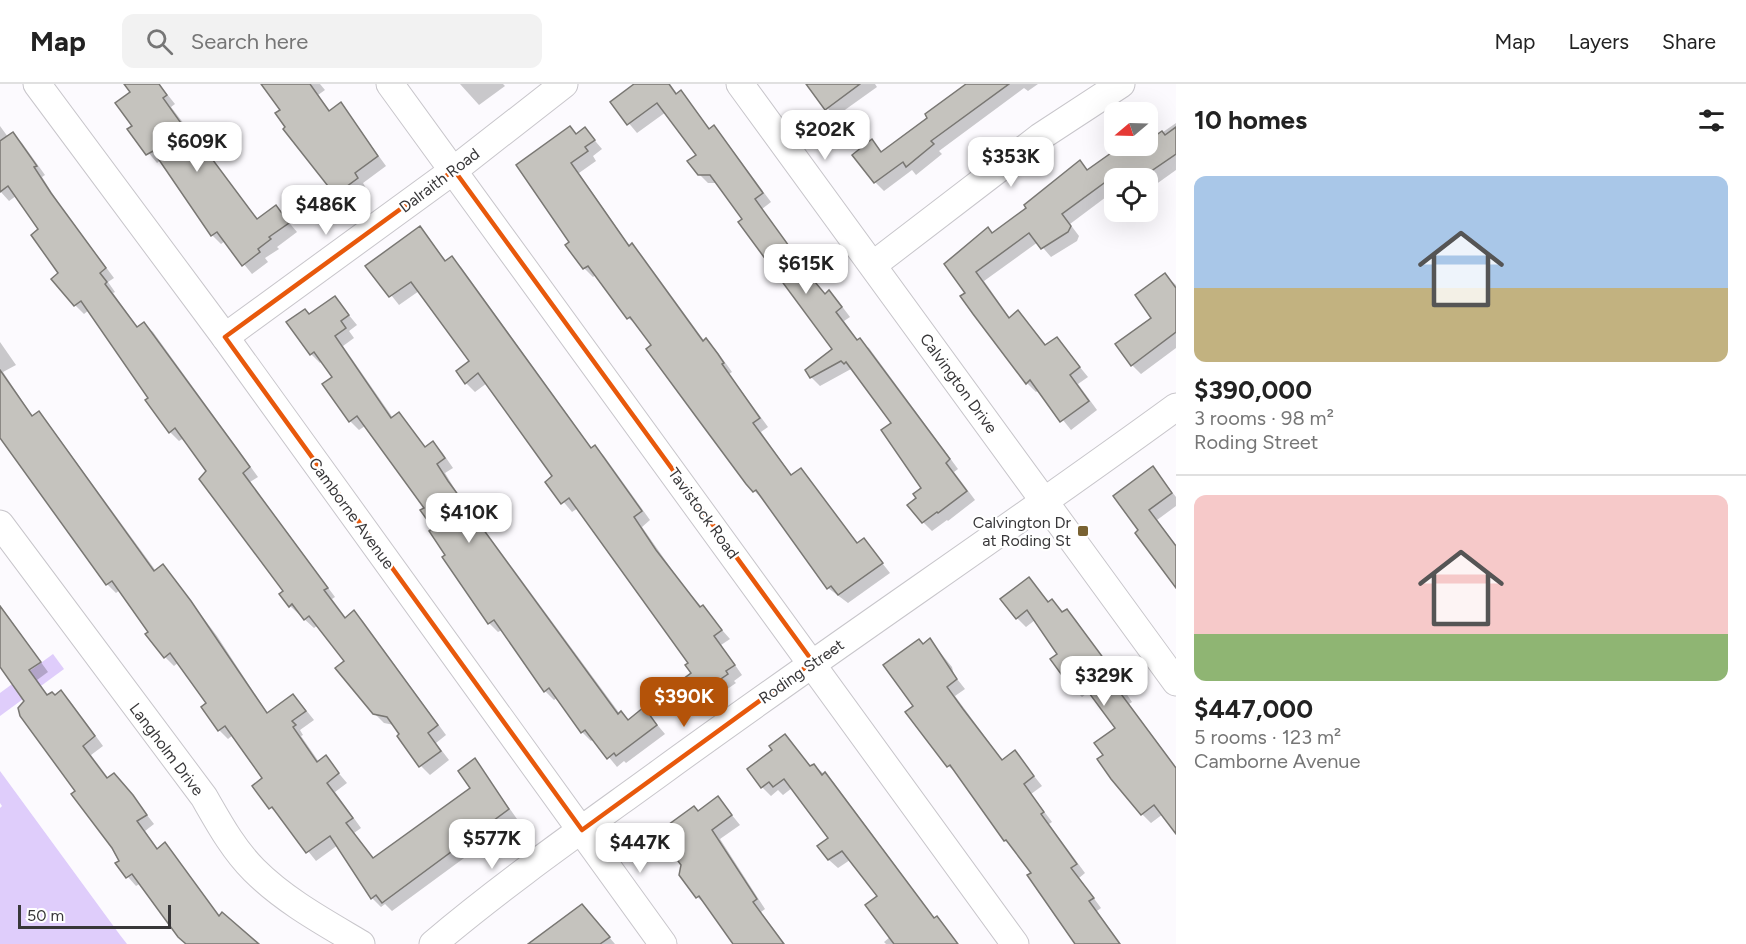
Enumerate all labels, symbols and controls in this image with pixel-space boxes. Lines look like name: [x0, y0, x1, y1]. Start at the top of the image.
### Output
search box: [122, 14, 542, 68]
text: Map: [30, 24, 86, 58]
icon: search: [143, 25, 176, 58]
text: Search here: [191, 28, 308, 55]
text: Map: [1495, 29, 1535, 54]
text: Layers: [1568, 29, 1629, 54]
text: Share: [1662, 29, 1716, 54]
north arrow: [1104, 102, 1158, 156]
map controls: [1104, 102, 1158, 222]
text: 10 homes: [1194, 104, 1307, 136]
icon: filters: [1695, 104, 1728, 137]
pin: $202K: [783, 110, 867, 161]
text: $202K: [795, 117, 855, 141]
pin: $609K: [155, 122, 239, 173]
text: $609K: [167, 129, 227, 153]
pin: $353K: [969, 137, 1053, 188]
street label: Dalraith Road: [395, 144, 483, 217]
text: $353K: [982, 144, 1040, 168]
button: locate: [1104, 168, 1158, 222]
pin: $486K: [284, 185, 368, 236]
text: $486K: [296, 192, 356, 216]
icon: home: [1407, 215, 1515, 323]
pin: $615K: [764, 244, 848, 295]
text: $615K: [778, 251, 834, 275]
street label: Calvington Drive: [916, 330, 1001, 437]
text: $390,000: [1194, 374, 1312, 406]
text: 3 rooms · 98 m²: [1194, 406, 1334, 430]
text: Roding Street: [1194, 430, 1318, 454]
street label: Camborne Avenue: [305, 454, 399, 573]
street label: Tavistock Road: [664, 464, 743, 563]
pin: $410K: [427, 493, 511, 544]
text: $410K: [440, 500, 498, 524]
place label: Calvington Dr at Roding St: [973, 513, 1072, 550]
marker: Calvington Dr at Roding St: [1076, 524, 1090, 538]
icon: home: [1407, 534, 1515, 642]
street label: Roding Street: [755, 635, 847, 708]
pin: $329K: [1062, 656, 1146, 707]
text: $329K: [1075, 663, 1133, 687]
pin: $390K: [642, 677, 726, 728]
text: $390K: [654, 684, 714, 708]
text: $447,000: [1194, 693, 1313, 725]
street label: Langholm Drive: [126, 699, 208, 800]
text: 5 rooms · 123 m²: [1194, 725, 1341, 749]
text: Camborne Avenue: [1194, 749, 1360, 773]
pin: $577K: [450, 819, 534, 870]
pin: $447K: [598, 823, 682, 874]
text: $577K: [463, 826, 521, 850]
text: $447K: [610, 830, 670, 854]
scale bar: [18, 902, 171, 930]
text: 50 m: [27, 906, 64, 925]

